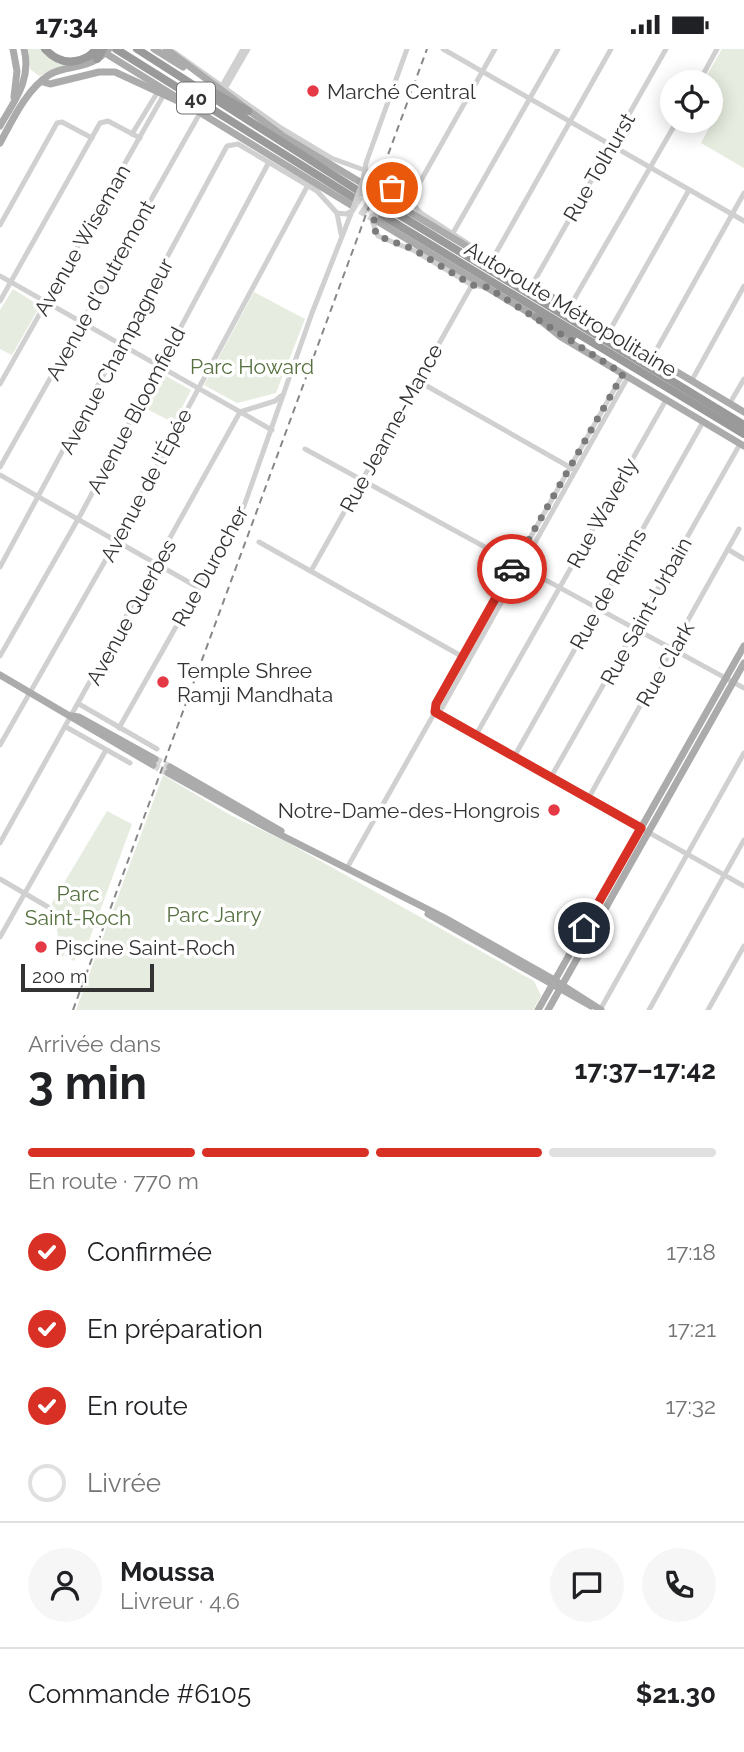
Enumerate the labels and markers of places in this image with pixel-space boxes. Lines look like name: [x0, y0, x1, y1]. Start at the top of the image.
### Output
place label: Marché Central: [327, 79, 476, 104]
marker: Marché Central: [305, 83, 321, 99]
pin: [362, 158, 422, 218]
place label: Temple Shree Ramji Mandhata: [177, 658, 333, 707]
marker: Temple Shree Ramji Mandhata: [155, 674, 171, 690]
place label: Notre-Dame-des-Hongrois: [278, 798, 540, 823]
marker: Notre-Dame-des-Hongrois: [546, 802, 562, 818]
pin: [554, 898, 614, 958]
place label: Piscine Saint-Roch: [55, 935, 235, 960]
marker: Piscine Saint-Roch: [33, 939, 49, 955]

